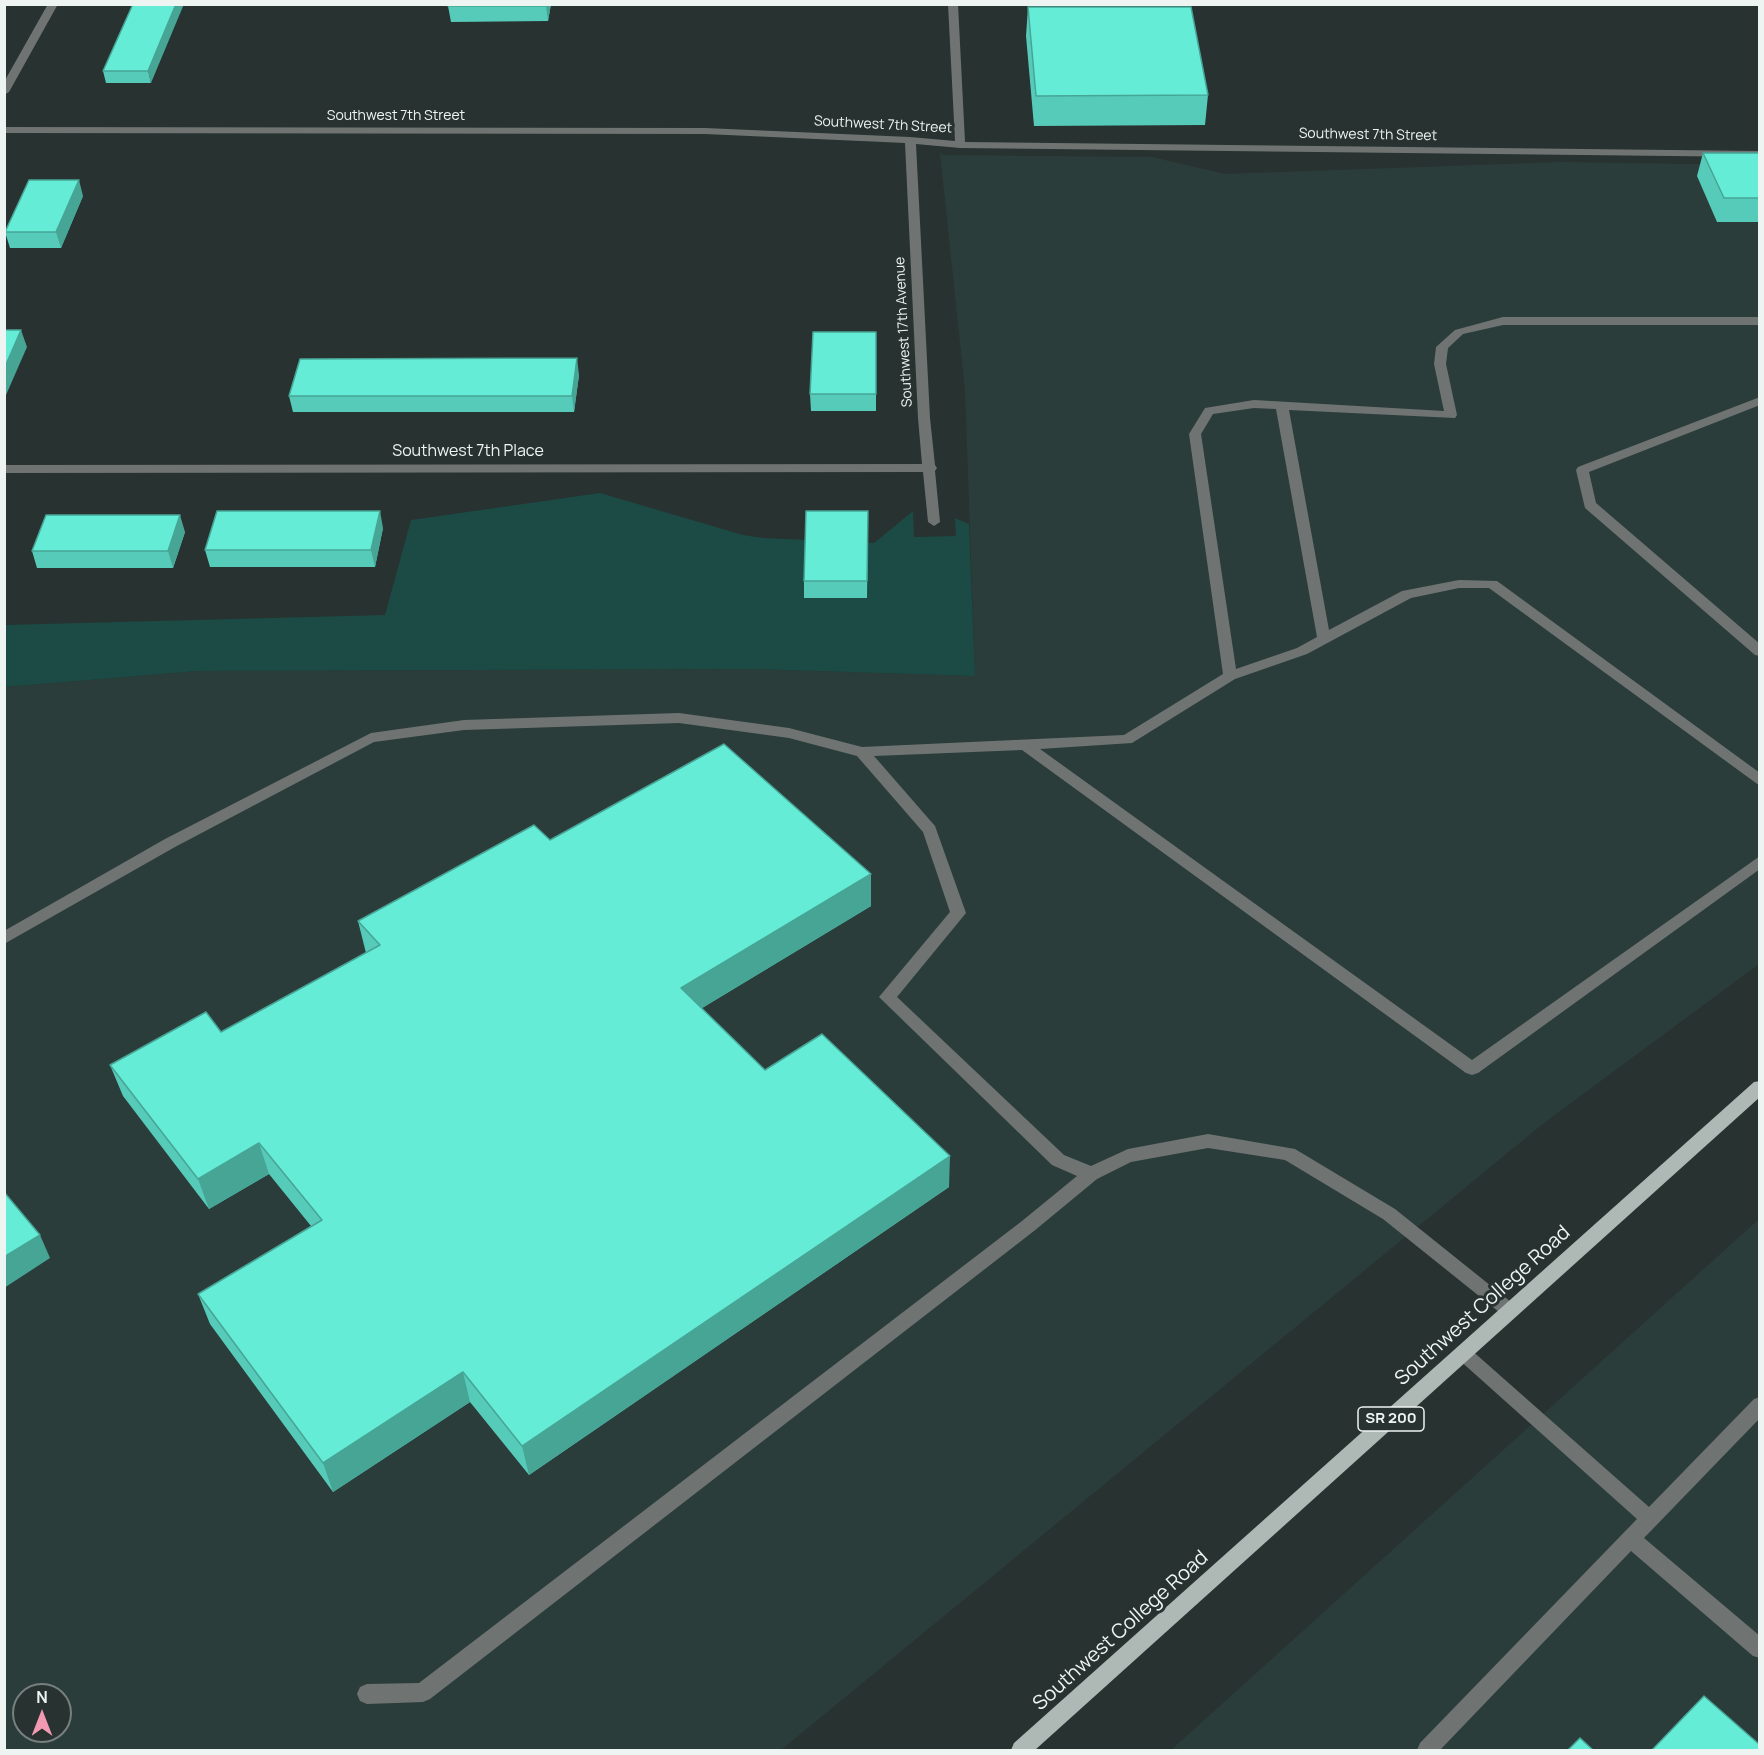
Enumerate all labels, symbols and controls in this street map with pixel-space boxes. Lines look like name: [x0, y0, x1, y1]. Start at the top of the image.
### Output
street label: Southwest 7th Street: [327, 108, 465, 124]
street label: Southwest 7th Street: [813, 113, 953, 137]
street label: Southwest 7th Street: [1299, 125, 1437, 145]
street label: Southwest 17th Avenue: [892, 256, 916, 408]
street label: Southwest 7th Place: [392, 442, 544, 462]
street label: Southwest College Road: [1391, 1221, 1575, 1391]
road number: SR 200: [1358, 1407, 1424, 1431]
street label: Southwest College Road: [1029, 1546, 1213, 1716]
north arrow: [12, 1683, 72, 1743]
text: N: [36, 1686, 48, 1708]

